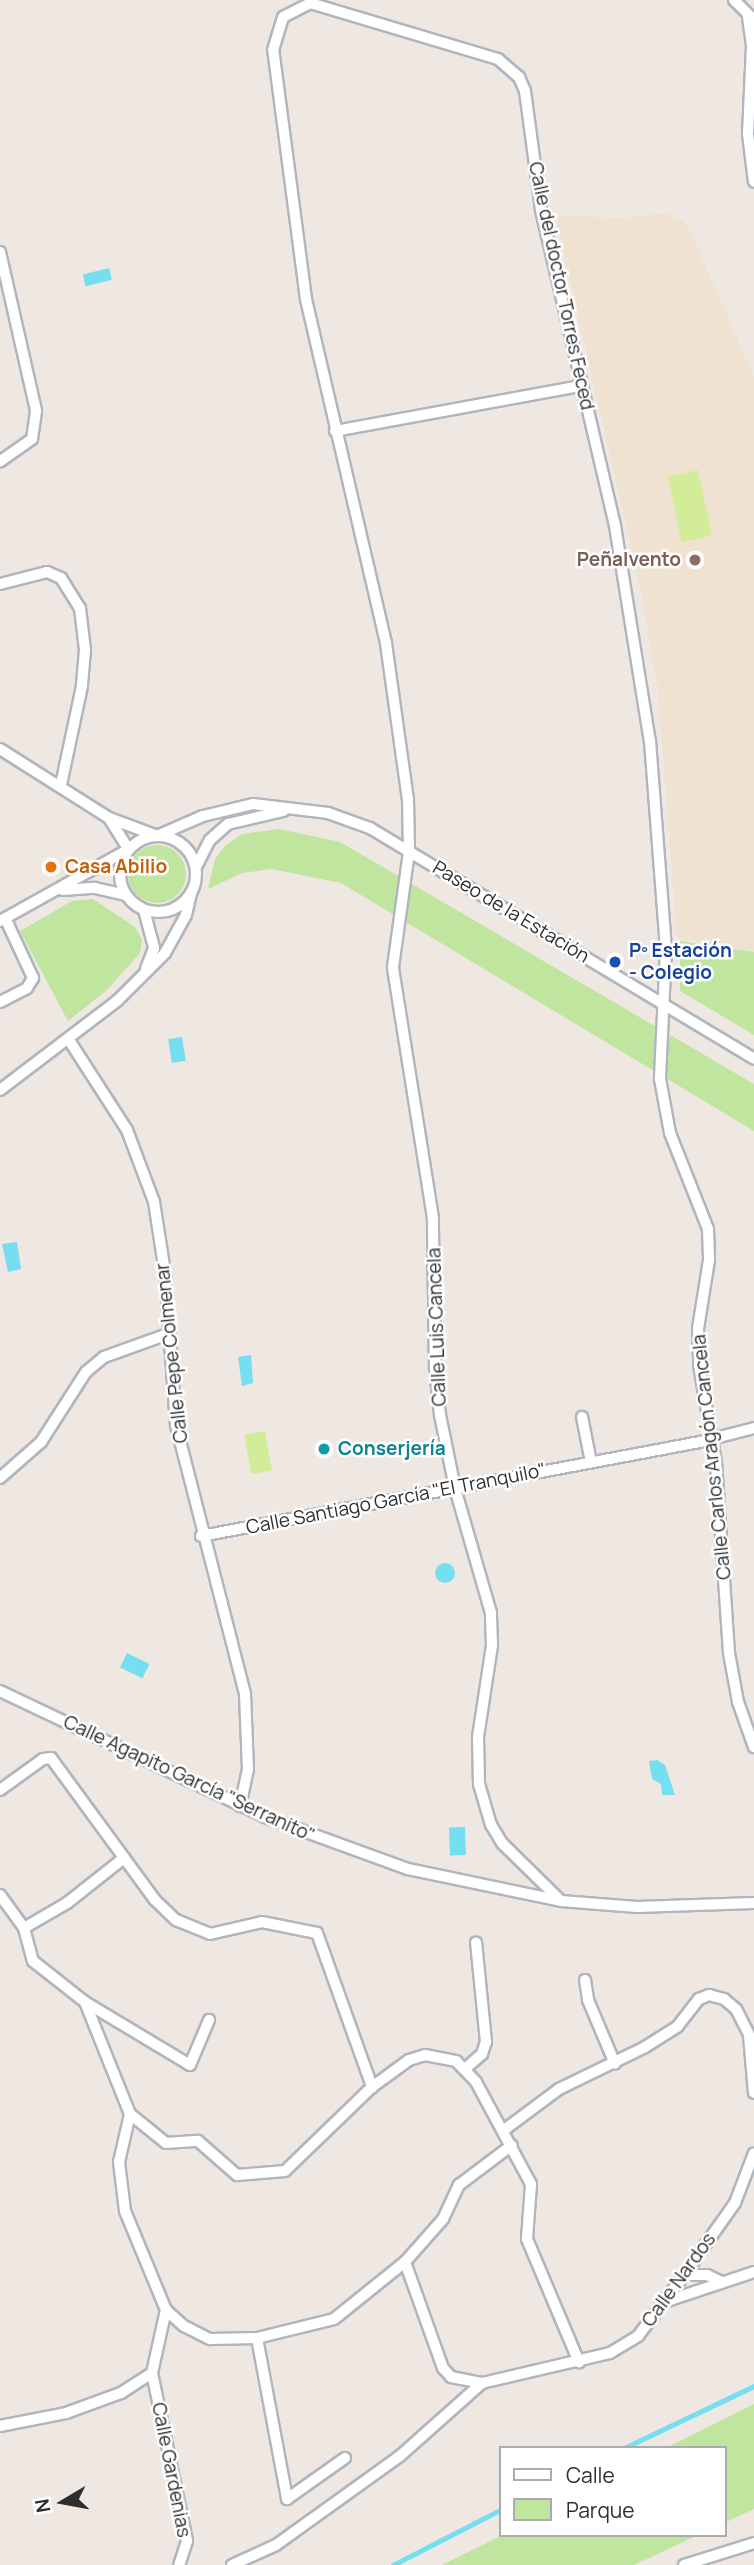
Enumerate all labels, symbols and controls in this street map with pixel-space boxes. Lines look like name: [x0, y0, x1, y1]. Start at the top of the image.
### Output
street label: Calle del doctor Torres Feced: [524, 160, 598, 412]
place label: Peñalvento: [577, 549, 681, 571]
marker: Peñalvento: [687, 552, 703, 568]
place label: Casa Abilio: [65, 856, 167, 878]
street label: Paseo de la Estación: [428, 856, 594, 968]
marker: Casa Abilio: [43, 859, 59, 875]
place label: Pº Estación - Colegio: [629, 940, 732, 984]
marker: Pº Estación - Colegio: [607, 954, 623, 970]
street label: Calle Luis Cancela: [423, 1247, 451, 1407]
street label: Calle Pepe Colmenar: [151, 1262, 193, 1444]
street label: Calle Carlos Aragón Cancela: [688, 1333, 736, 1581]
place label: Conserjería: [338, 1438, 446, 1460]
marker: Conserjería: [316, 1441, 332, 1457]
street label: Calle Santiago García "El Tranquilo": [244, 1459, 548, 1539]
street label: Calle Agapito García "Serranito": [60, 1711, 318, 1847]
street label: Calle Nardos: [637, 2229, 721, 2331]
street label: Calle Gardenias: [147, 2401, 195, 2539]
legend: [498, 2446, 726, 2537]
text: Calle: [566, 2461, 615, 2489]
north arrow: [28, 2467, 98, 2537]
text: Parque: [566, 2496, 635, 2524]
text: N: [28, 2497, 56, 2515]

